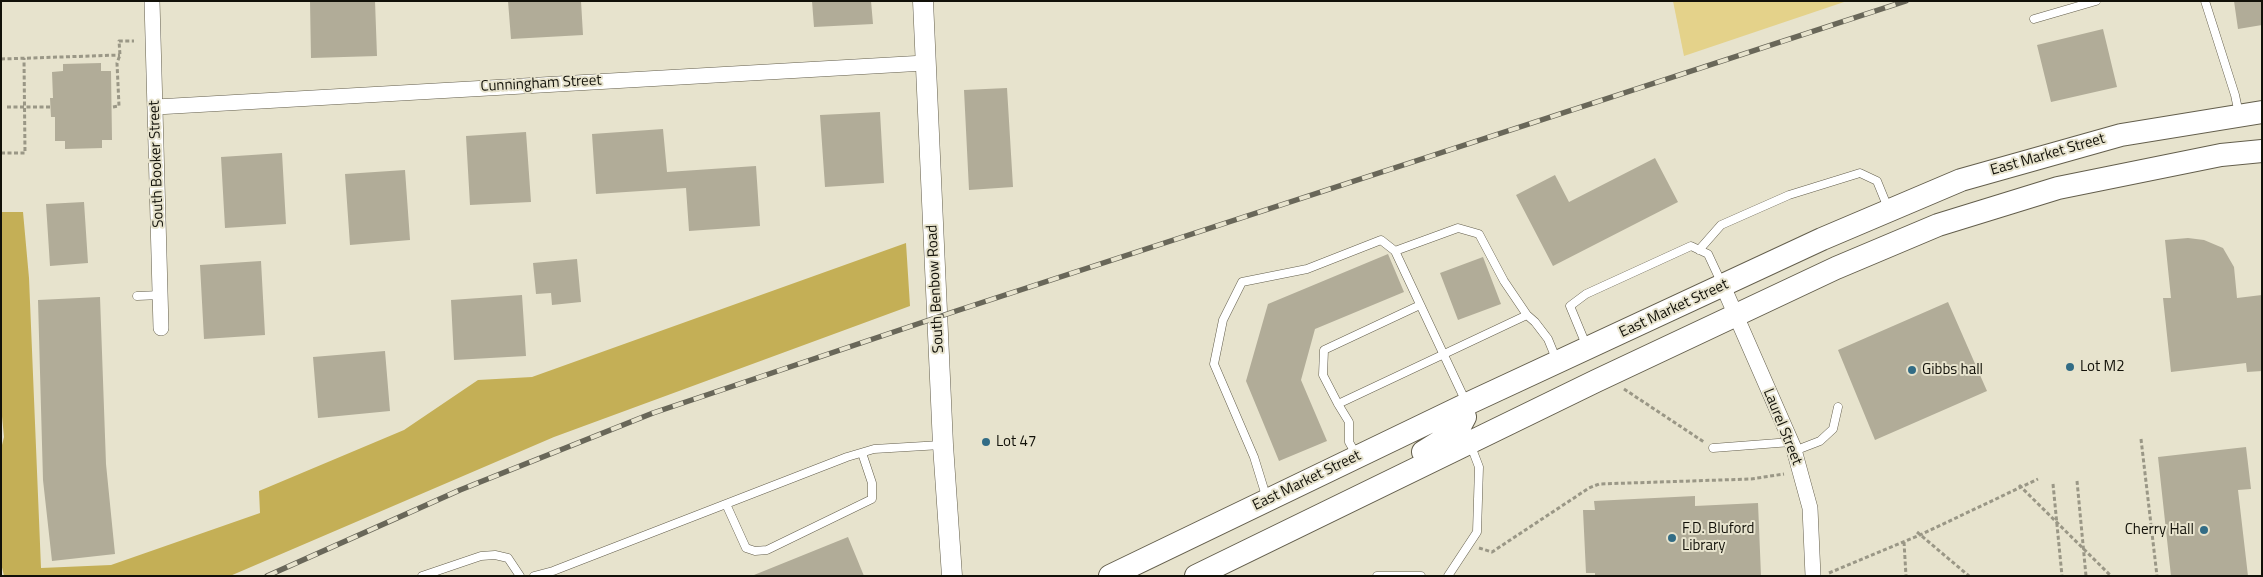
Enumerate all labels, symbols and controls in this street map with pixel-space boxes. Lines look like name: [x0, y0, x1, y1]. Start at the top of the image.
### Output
street label: Cunningham Street: [480, 72, 602, 96]
street label: South Booker Street: [146, 100, 168, 228]
street label: East Market Street: [1989, 130, 2107, 180]
street label: South Benbow Road: [924, 224, 948, 354]
street label: East Market Street: [1617, 276, 1731, 342]
place label: Lot M2: [2080, 358, 2125, 376]
place label: Gibbs hall: [1922, 361, 1983, 379]
marker: Lot M2: [2064, 361, 2076, 373]
marker: Gibbs hall: [1906, 364, 1918, 376]
street label: Laurel Street: [1759, 386, 1805, 468]
place label: Lot 47: [996, 433, 1036, 451]
marker: Lot 47: [980, 436, 992, 448]
street label: East Market Street: [1250, 447, 1364, 515]
place label: F.D. Bluford Library: [1682, 520, 1754, 555]
place label: Cherry Hall: [2125, 521, 2194, 539]
marker: Cherry Hall: [2198, 524, 2210, 536]
marker: F.D. Bluford Library: [1666, 532, 1678, 544]

